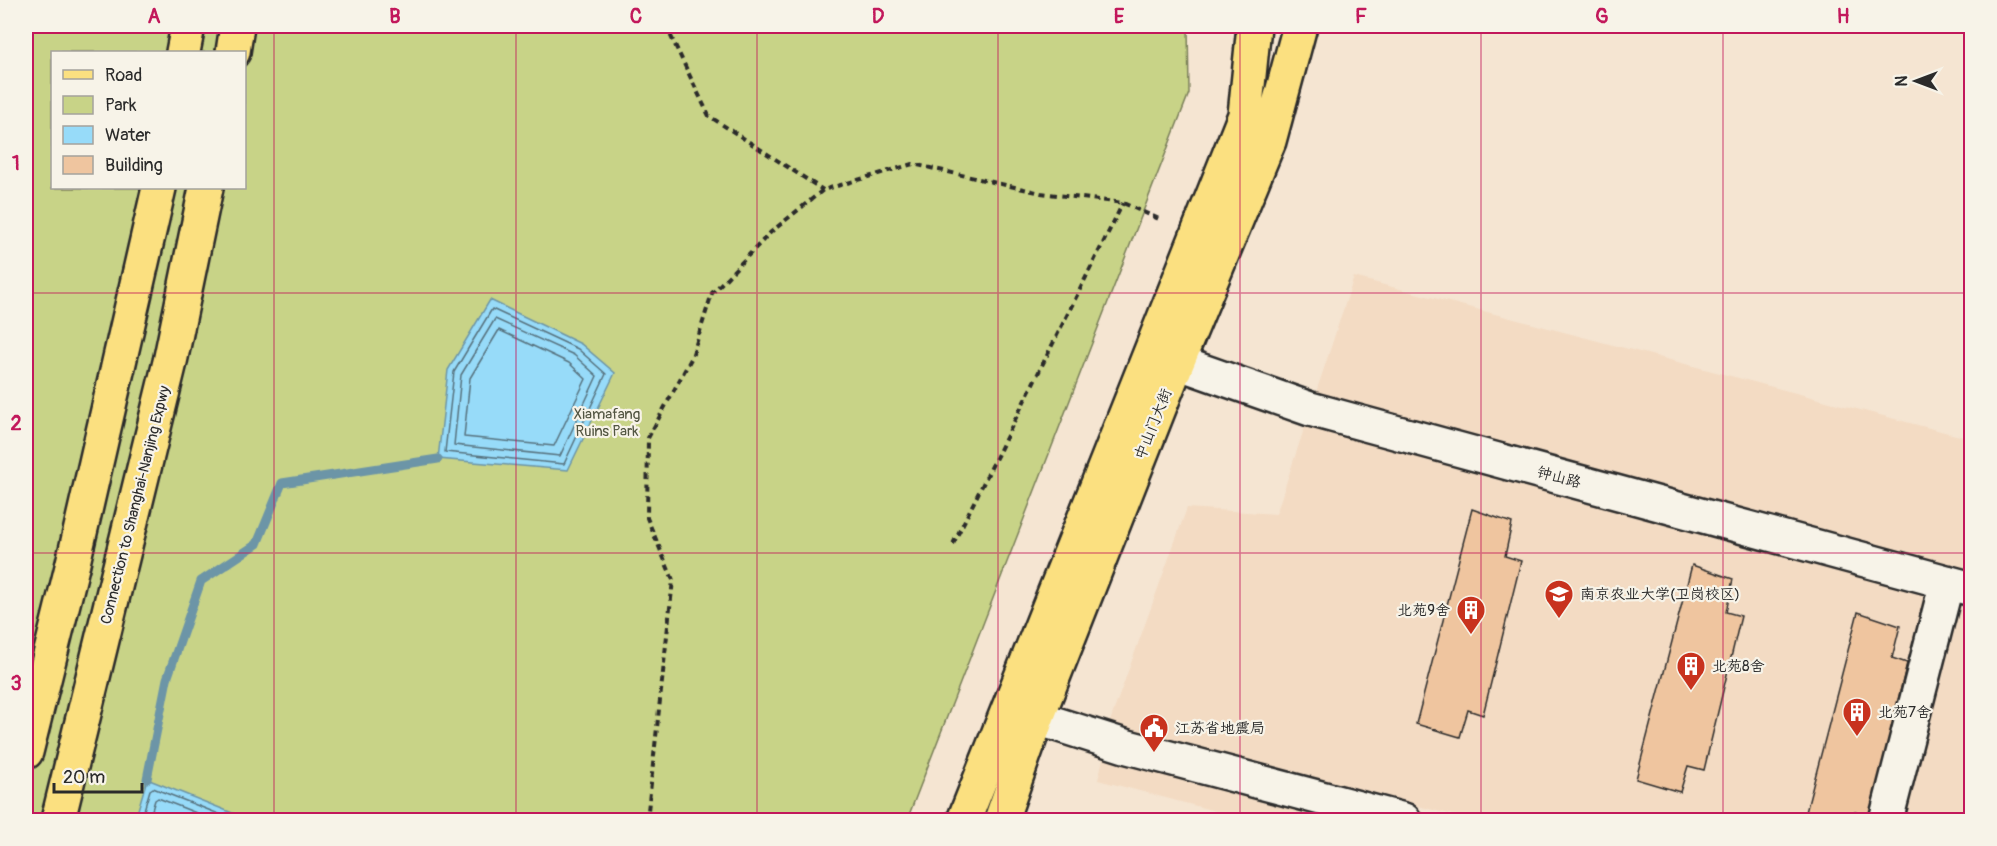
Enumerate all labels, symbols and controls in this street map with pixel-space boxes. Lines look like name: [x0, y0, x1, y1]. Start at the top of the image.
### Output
text: A: [148, 4, 161, 29]
text: B: [389, 4, 401, 29]
text: C: [630, 4, 642, 29]
text: D: [872, 4, 885, 29]
text: E: [1114, 4, 1125, 29]
text: F: [1355, 4, 1367, 29]
text: G: [1595, 4, 1609, 29]
text: H: [1837, 4, 1850, 29]
legend: [51, 51, 246, 189]
north arrow: [1886, 51, 1946, 111]
text: Road: [105, 64, 142, 87]
text: N: [1892, 75, 1912, 86]
text: Park: [105, 94, 137, 117]
text: Water: [105, 124, 151, 147]
text: 1: [12, 151, 20, 176]
text: Building: [105, 154, 163, 177]
street label: Connection to Shanghai-Nanjing Expwy: [97, 383, 174, 626]
street label: 中山门大街: [1131, 386, 1176, 463]
park label: Xiamafang Ruins Park: [574, 405, 640, 441]
text: 2: [10, 411, 22, 436]
street label: 钟山路: [1535, 462, 1583, 492]
school or university icon: 南京农业大学(卫岗校区): [1543, 578, 1575, 620]
place label: 南京农业大学(卫岗校区): [1580, 585, 1740, 604]
building icon: 北苑9舍: [1455, 594, 1487, 636]
place label: 北苑9舍: [1397, 601, 1450, 620]
building icon: 北苑8舍: [1675, 650, 1707, 692]
place label: 北苑8舍: [1712, 657, 1765, 676]
text: 3: [10, 671, 22, 696]
building icon: 北苑7舍: [1841, 696, 1873, 738]
place label: 北苑7舍: [1878, 703, 1931, 722]
public building icon: 江苏省地震局: [1138, 712, 1170, 754]
place label: 江苏省地震局: [1175, 719, 1265, 738]
scale bar: [54, 756, 142, 794]
text: 20 m: [63, 766, 105, 789]

